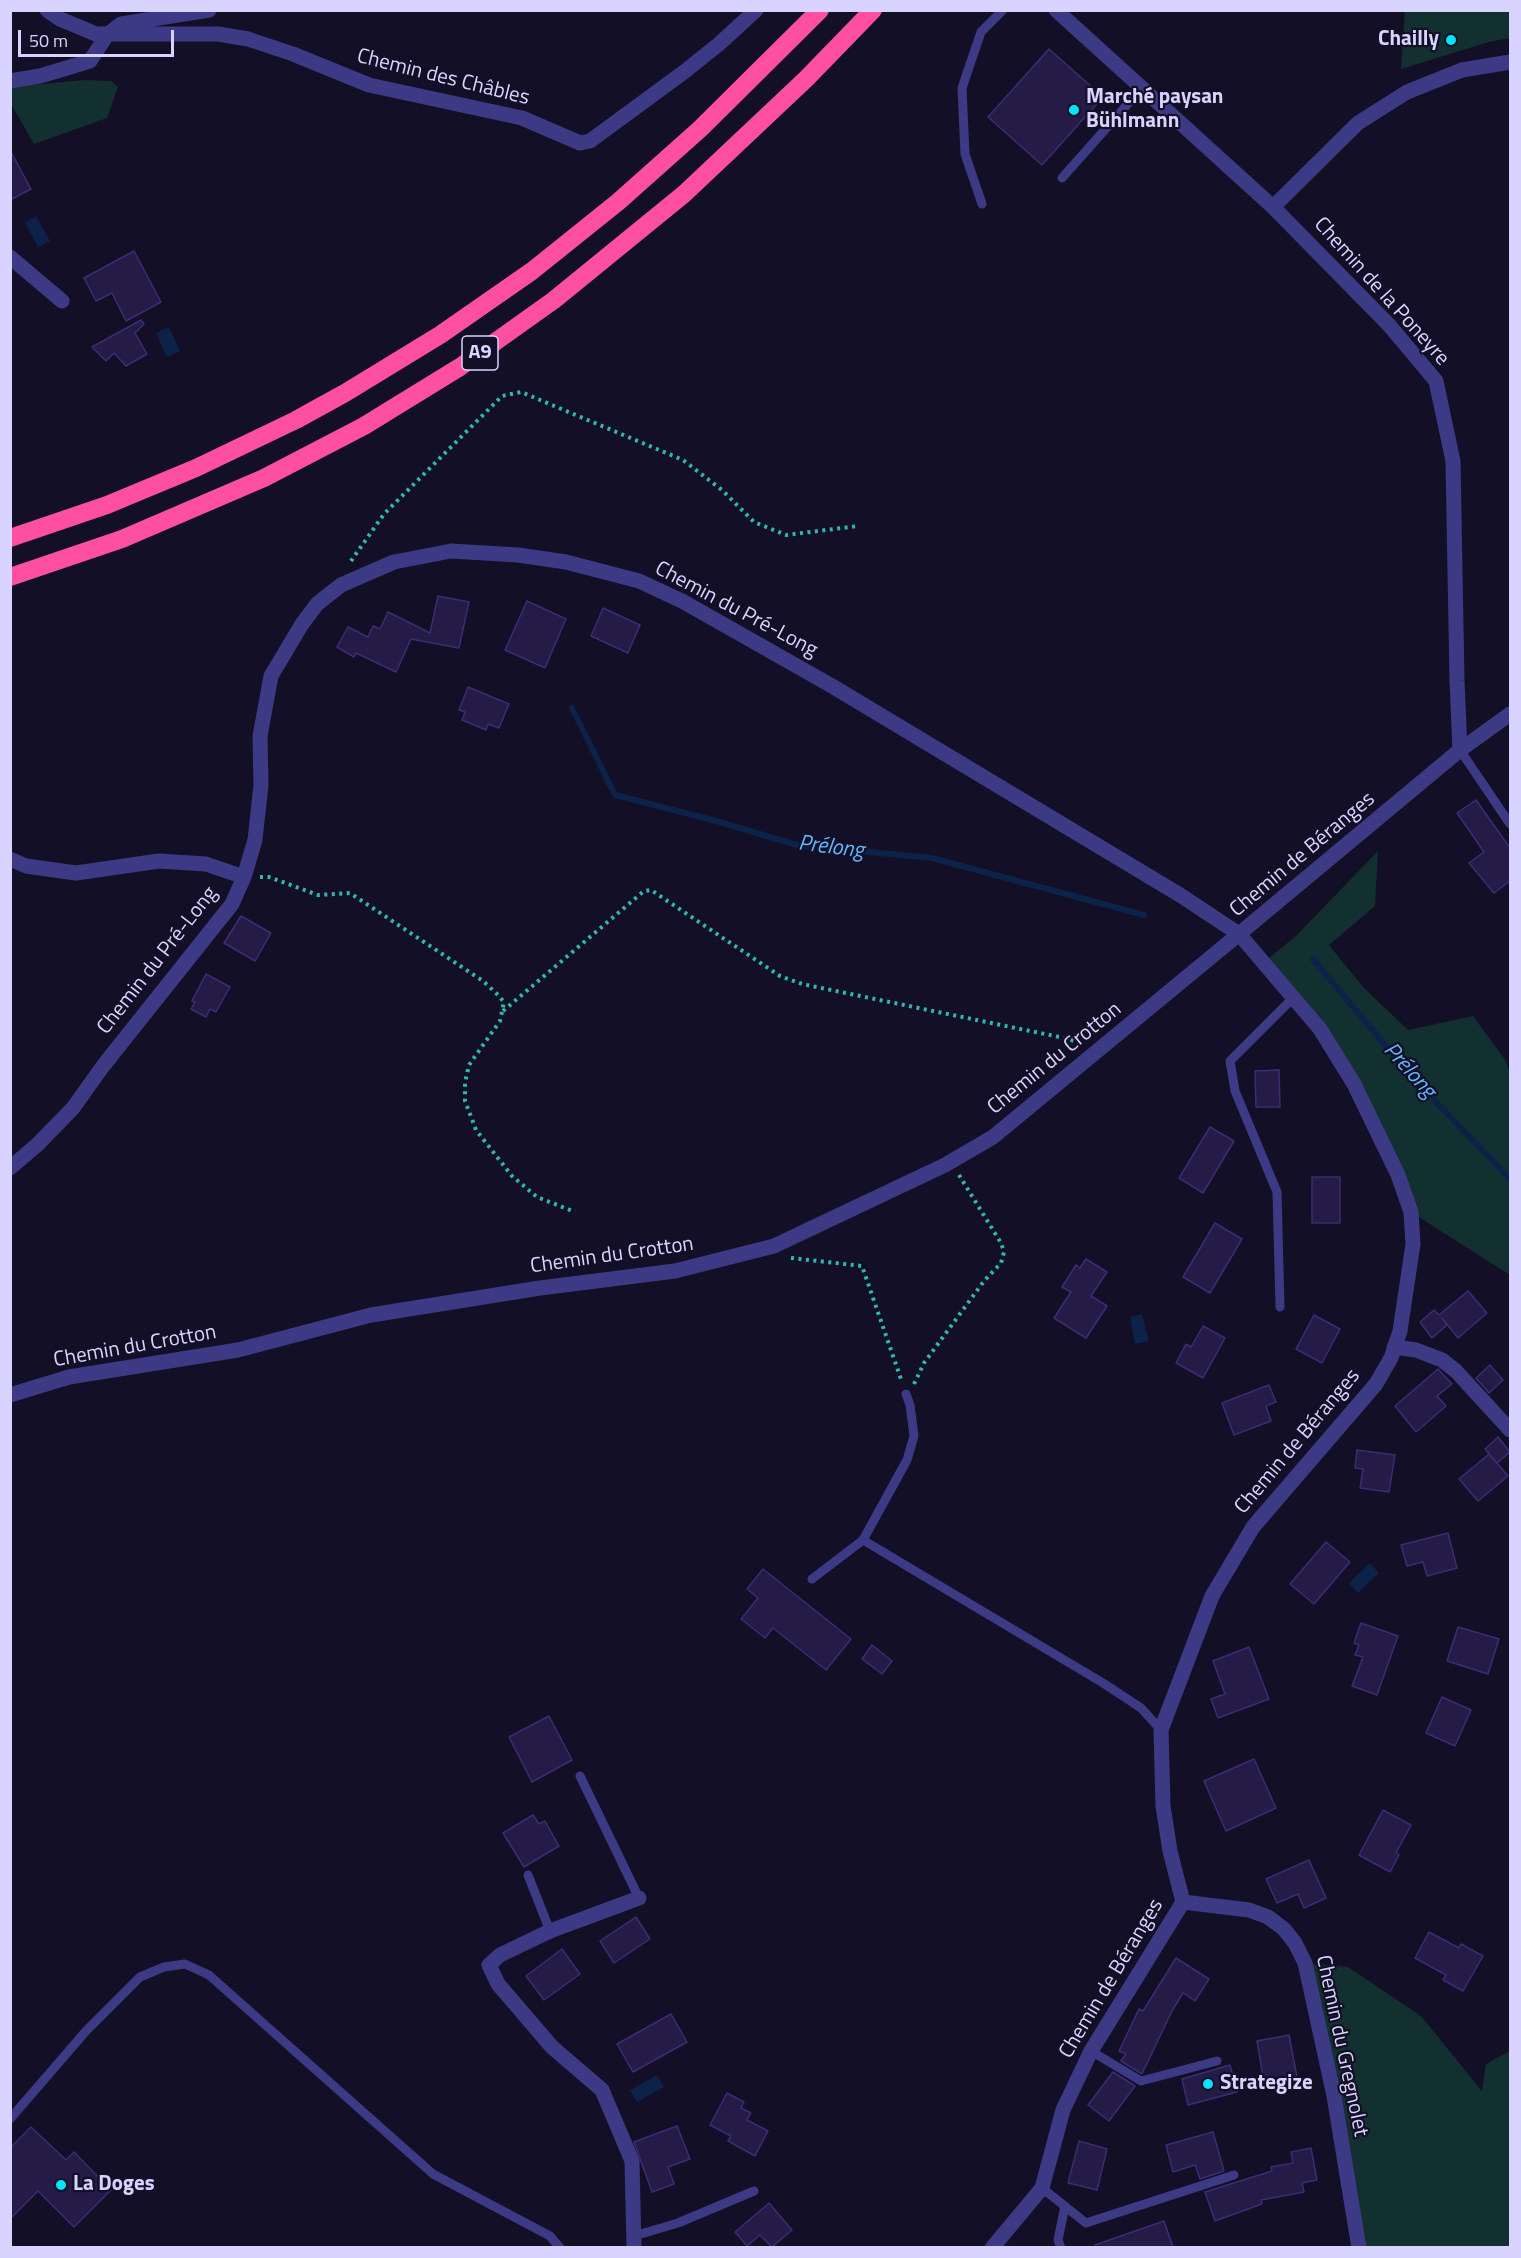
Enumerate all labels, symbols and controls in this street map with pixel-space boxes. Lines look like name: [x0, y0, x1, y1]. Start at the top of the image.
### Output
scale bar: [21, 18, 177, 56]
text: 50 m: [29, 27, 68, 54]
place label: Chailly: [1378, 27, 1439, 53]
marker: Chailly: [1444, 33, 1458, 47]
street label: Chemin des Châbles: [354, 44, 532, 112]
place label: Marché paysan Bühlmann: [1086, 85, 1223, 135]
marker: Marché paysan Bühlmann: [1067, 103, 1081, 117]
street label: Chemin de la Poneyre: [1308, 213, 1454, 371]
road number: A9: [462, 336, 498, 370]
street label: Chemin du Pré-Long: [650, 556, 822, 664]
street label: Chemin de Béranges: [1225, 787, 1381, 923]
water label: Prélong: [797, 831, 865, 865]
street label: Chemin du Pré-Long: [92, 882, 224, 1040]
street label: Chemin du Crotton: [983, 997, 1127, 1121]
water label: Prélong: [1377, 1038, 1441, 1104]
street label: Chemin du Crotton: [529, 1232, 695, 1280]
street label: Chemin du Crotton: [52, 1320, 218, 1374]
street label: Chemin de Béranges: [1230, 1364, 1366, 1520]
street label: Chemin de Béranges: [1054, 1895, 1170, 2063]
street label: Chemin du Gregnolet: [1309, 1953, 1373, 2139]
place label: Strategize: [1220, 2071, 1313, 2097]
marker: Strategize: [1201, 2077, 1215, 2091]
place label: La Doges: [73, 2172, 155, 2198]
marker: La Doges: [54, 2178, 68, 2192]

